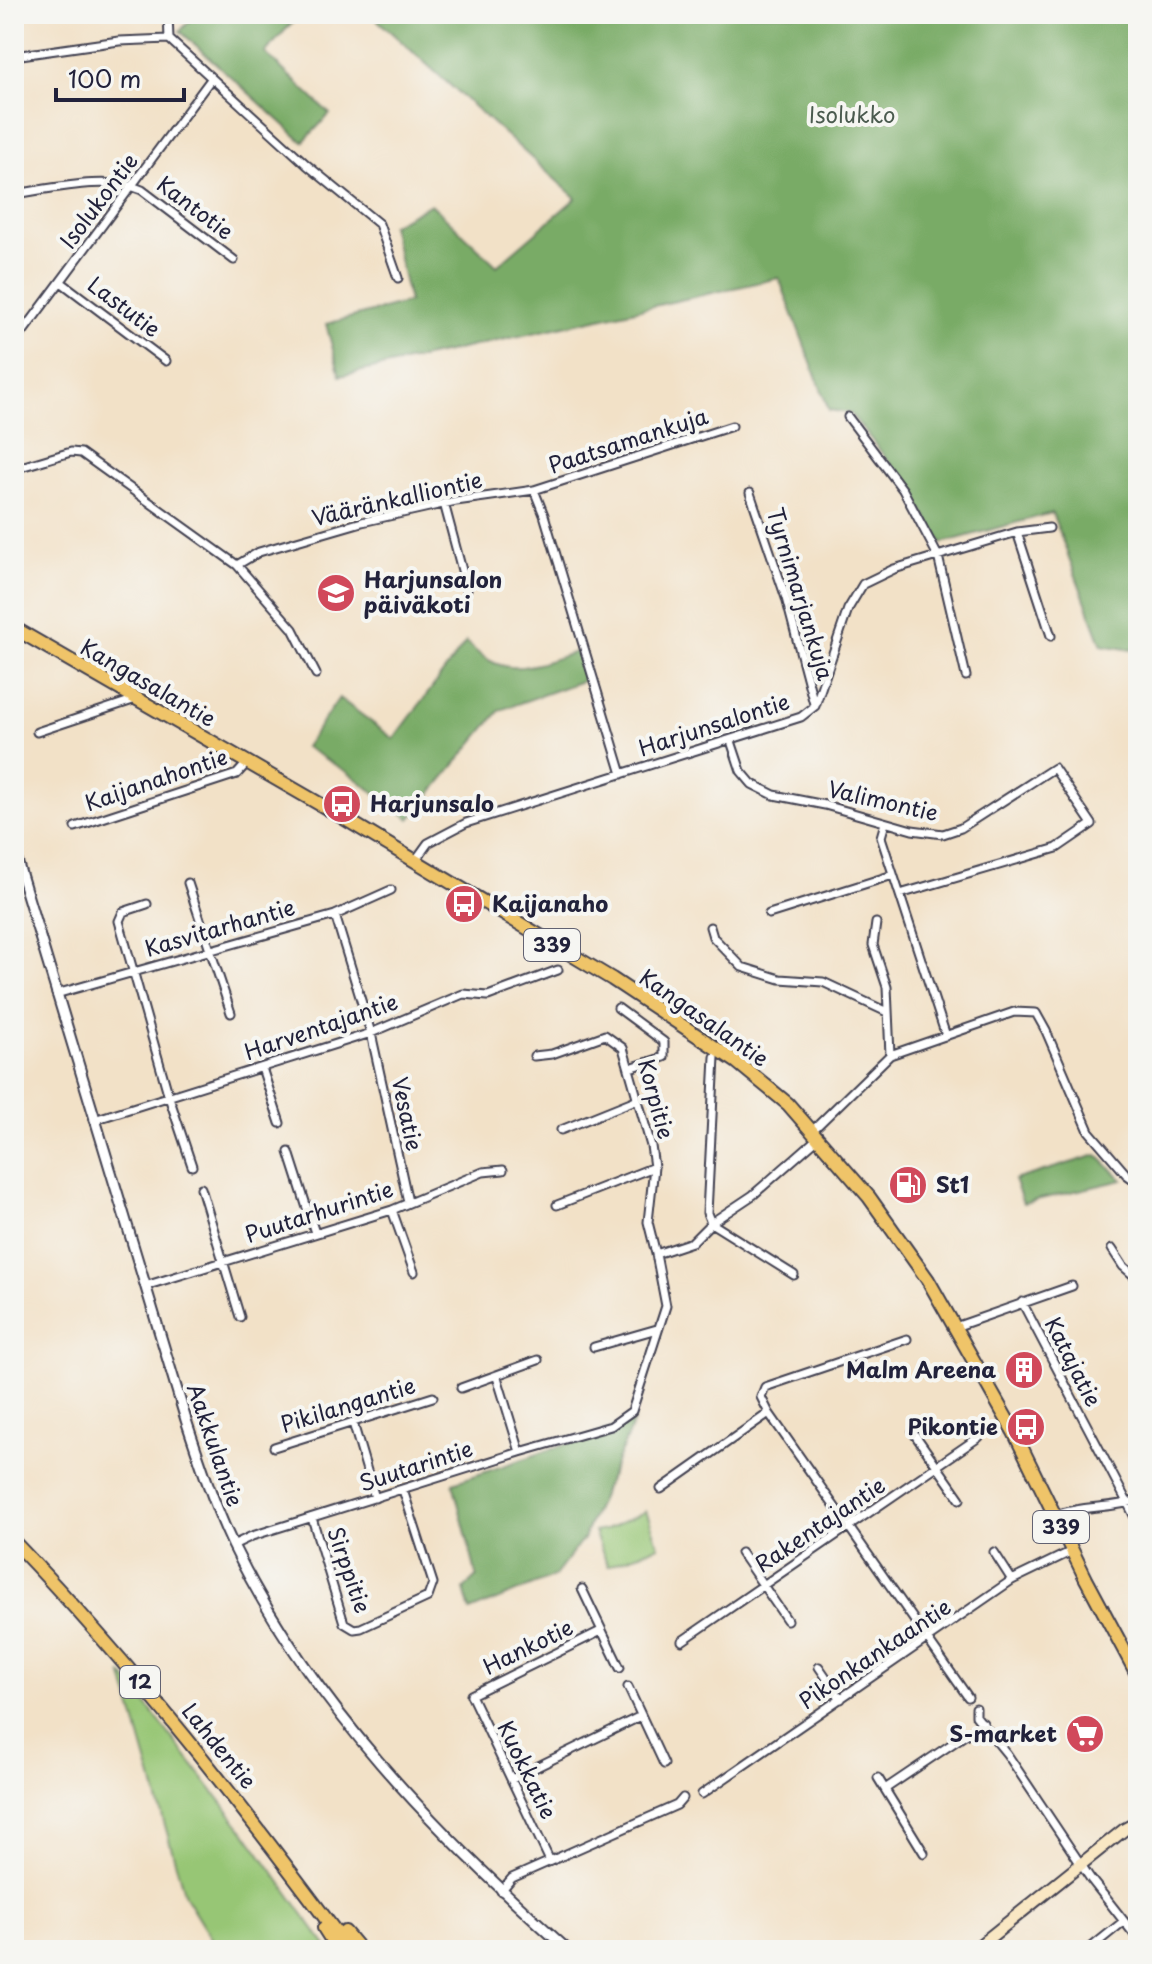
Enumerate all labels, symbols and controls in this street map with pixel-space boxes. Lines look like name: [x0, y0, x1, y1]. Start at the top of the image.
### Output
scale bar: [56, 52, 184, 102]
text: 100 m: [68, 60, 141, 96]
park label: Isolukko: [809, 97, 895, 130]
street label: Isolukontie: [51, 145, 145, 255]
street label: Kantotie: [151, 167, 241, 247]
street label: Lastutie: [81, 267, 168, 344]
street label: Paatsamankuja: [543, 398, 712, 481]
street label: Vääränkalliontie: [308, 462, 485, 533]
street label: Tyrnimarjankuja: [759, 503, 843, 684]
place label: Harjunsalon päiväkoti: [364, 562, 502, 620]
school or university icon: Harjunsalon päiväkoti: [315, 572, 357, 614]
street label: Kangasalantie: [75, 630, 222, 734]
street label: Harjunsalontie: [634, 684, 793, 764]
street label: Kaijanahontie: [80, 739, 231, 818]
street label: Valimontie: [825, 771, 942, 828]
bus stop icon: Harjunsalo: [321, 783, 363, 825]
place label: Harjunsalo: [370, 786, 494, 819]
bus stop icon: Kaijanaho: [443, 883, 485, 925]
place label: Kaijanaho: [492, 886, 608, 919]
street label: Kasvitarhantie: [141, 889, 299, 964]
road number: 339: [524, 929, 580, 961]
street label: Kangasalantie: [633, 960, 776, 1074]
street label: Harventajantie: [239, 984, 402, 1067]
street label: Korpitie: [631, 1055, 684, 1142]
street label: Vesatie: [385, 1074, 432, 1154]
fuel station icon: St1: [887, 1164, 929, 1206]
place label: St1: [936, 1167, 969, 1200]
street label: Puutarhurintie: [240, 1171, 397, 1250]
street label: Katajatie: [1038, 1311, 1111, 1412]
building icon: Malm Areena: [1003, 1349, 1045, 1391]
place label: Malm Areena: [846, 1352, 996, 1385]
street label: Pikilangantie: [276, 1367, 419, 1440]
street label: Aakkulantie: [180, 1378, 253, 1511]
bus stop icon: Pikontie: [1005, 1406, 1047, 1448]
place label: Pikontie: [908, 1409, 998, 1442]
street label: Suutarintie: [354, 1431, 477, 1498]
street label: Rakentajantie: [747, 1468, 891, 1580]
road number: 339: [1033, 1511, 1089, 1543]
street label: Sirppitie: [320, 1522, 381, 1617]
street label: Pikonkankaantie: [791, 1590, 957, 1716]
street label: Hankotie: [477, 1610, 578, 1682]
road number: 12: [120, 1666, 160, 1698]
street label: Lahdentie: [175, 1695, 265, 1795]
supermarket icon: S-market: [1064, 1713, 1106, 1755]
street label: Kuokkatie: [490, 1715, 566, 1824]
place label: S-market: [949, 1716, 1057, 1749]

